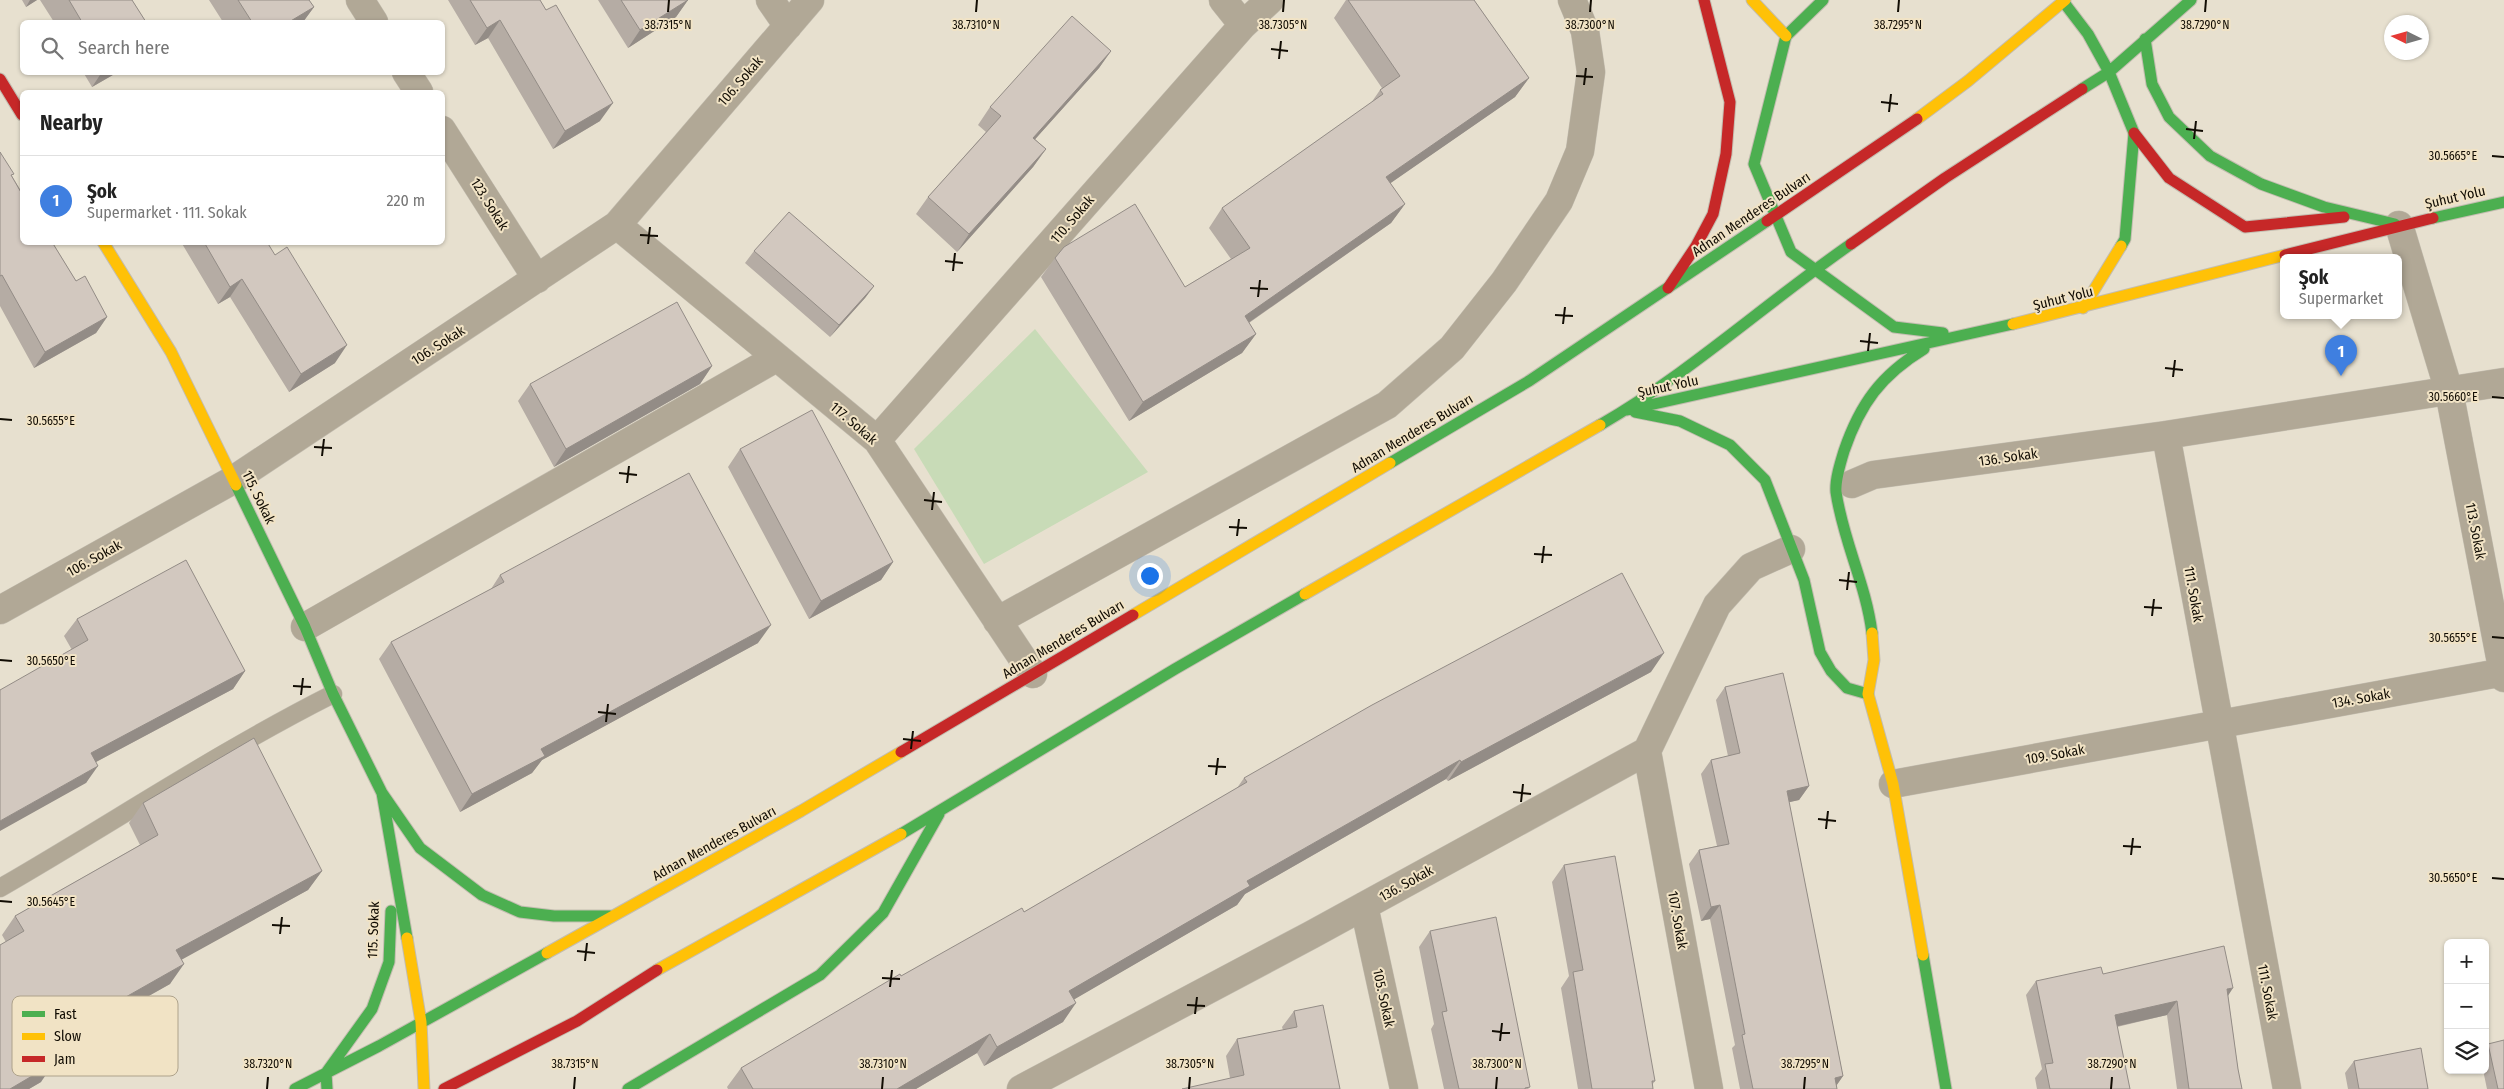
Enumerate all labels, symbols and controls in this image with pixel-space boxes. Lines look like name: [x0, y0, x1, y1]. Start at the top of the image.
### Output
north arrow: [2384, 15, 2429, 60]
text: 38.7315°N: [645, 18, 691, 32]
text: 38.7310°N: [952, 18, 1000, 32]
text: 38.7305°N: [1259, 18, 1307, 32]
text: 38.7300°N: [1565, 18, 1615, 32]
text: 38.7295°N: [1874, 18, 1922, 32]
text: 38.7290°N: [2181, 18, 2229, 32]
search box: [20, 20, 445, 75]
icon: search: [38, 34, 66, 62]
text: Search here: [78, 36, 170, 59]
street label: 106. Sokak: [714, 53, 767, 110]
text: Nearby: [40, 110, 102, 136]
text: 30.5665°E: [2429, 149, 2478, 163]
street label: Adnan Menderes Bulvarı: [1689, 169, 1814, 260]
street label: 123. Sokak: [467, 175, 512, 234]
text: Şok: [87, 180, 117, 203]
street label: Şuhut Yolu: [2423, 182, 2487, 213]
text: 1: [53, 191, 59, 210]
text: 220 m: [386, 191, 425, 210]
street label: 110. Sokak: [1047, 191, 1098, 247]
text: Supermarket · 111. Sokak: [87, 203, 247, 222]
popup: [2280, 254, 2402, 319]
text: Şok: [2299, 266, 2328, 289]
street label: Şuhut Yolu: [2031, 283, 2095, 314]
text: Supermarket: [2299, 289, 2383, 308]
street label: 106. Sokak: [408, 322, 468, 369]
pin: 1: [2325, 335, 2357, 376]
street label: Şuhut Yolu: [1636, 372, 1700, 401]
street label: Adnan Menderes Bulvarı: [1348, 390, 1476, 477]
text: 30.5660°E: [2428, 390, 2478, 404]
street label: 117. Sokak: [827, 398, 881, 449]
text: 30.5655°E: [27, 414, 75, 428]
street label: 136. Sokak: [1978, 445, 2039, 470]
street label: 115. Sokak: [238, 468, 279, 527]
street label: 113. Sokak: [2462, 501, 2489, 561]
street label: 106. Sokak: [64, 536, 125, 580]
your location: [1137, 563, 1163, 589]
street label: 111. Sokak: [2180, 565, 2207, 624]
street label: Adnan Menderes Bulvarı: [999, 596, 1127, 683]
text: 30.5655°E: [2429, 631, 2477, 645]
text: 30.5650°E: [27, 654, 76, 668]
street label: 134. Sokak: [2331, 685, 2392, 712]
street label: 109. Sokak: [2024, 741, 2086, 768]
street label: Adnan Menderes Bulvarı: [649, 802, 779, 885]
street label: 136. Sokak: [1376, 861, 1437, 905]
text: 30.5650°E: [2429, 871, 2478, 885]
street label: 107. Sokak: [1664, 890, 1691, 951]
text: 30.5645°E: [27, 895, 75, 909]
street label: 115. Sokak: [364, 901, 383, 959]
map controls: [2444, 939, 2489, 1074]
button: +: [2444, 939, 2489, 984]
street label: 111. Sokak: [2254, 963, 2281, 1022]
street label: 105. Sokak: [1369, 967, 1398, 1029]
button: −: [2444, 984, 2489, 1029]
legend: [12, 996, 178, 1076]
text: Fast: [54, 1006, 77, 1023]
text: Slow: [54, 1028, 81, 1045]
button: layers: [2444, 1029, 2489, 1074]
text: Jam: [54, 1051, 75, 1068]
text: 38.7320°N: [244, 1057, 292, 1071]
text: 38.7315°N: [552, 1057, 598, 1071]
text: 38.7310°N: [859, 1057, 907, 1071]
text: 38.7305°N: [1166, 1057, 1214, 1071]
text: 38.7300°N: [1472, 1057, 1522, 1071]
text: 38.7295°N: [1781, 1057, 1829, 1071]
text: 38.7290°N: [2088, 1057, 2136, 1071]

